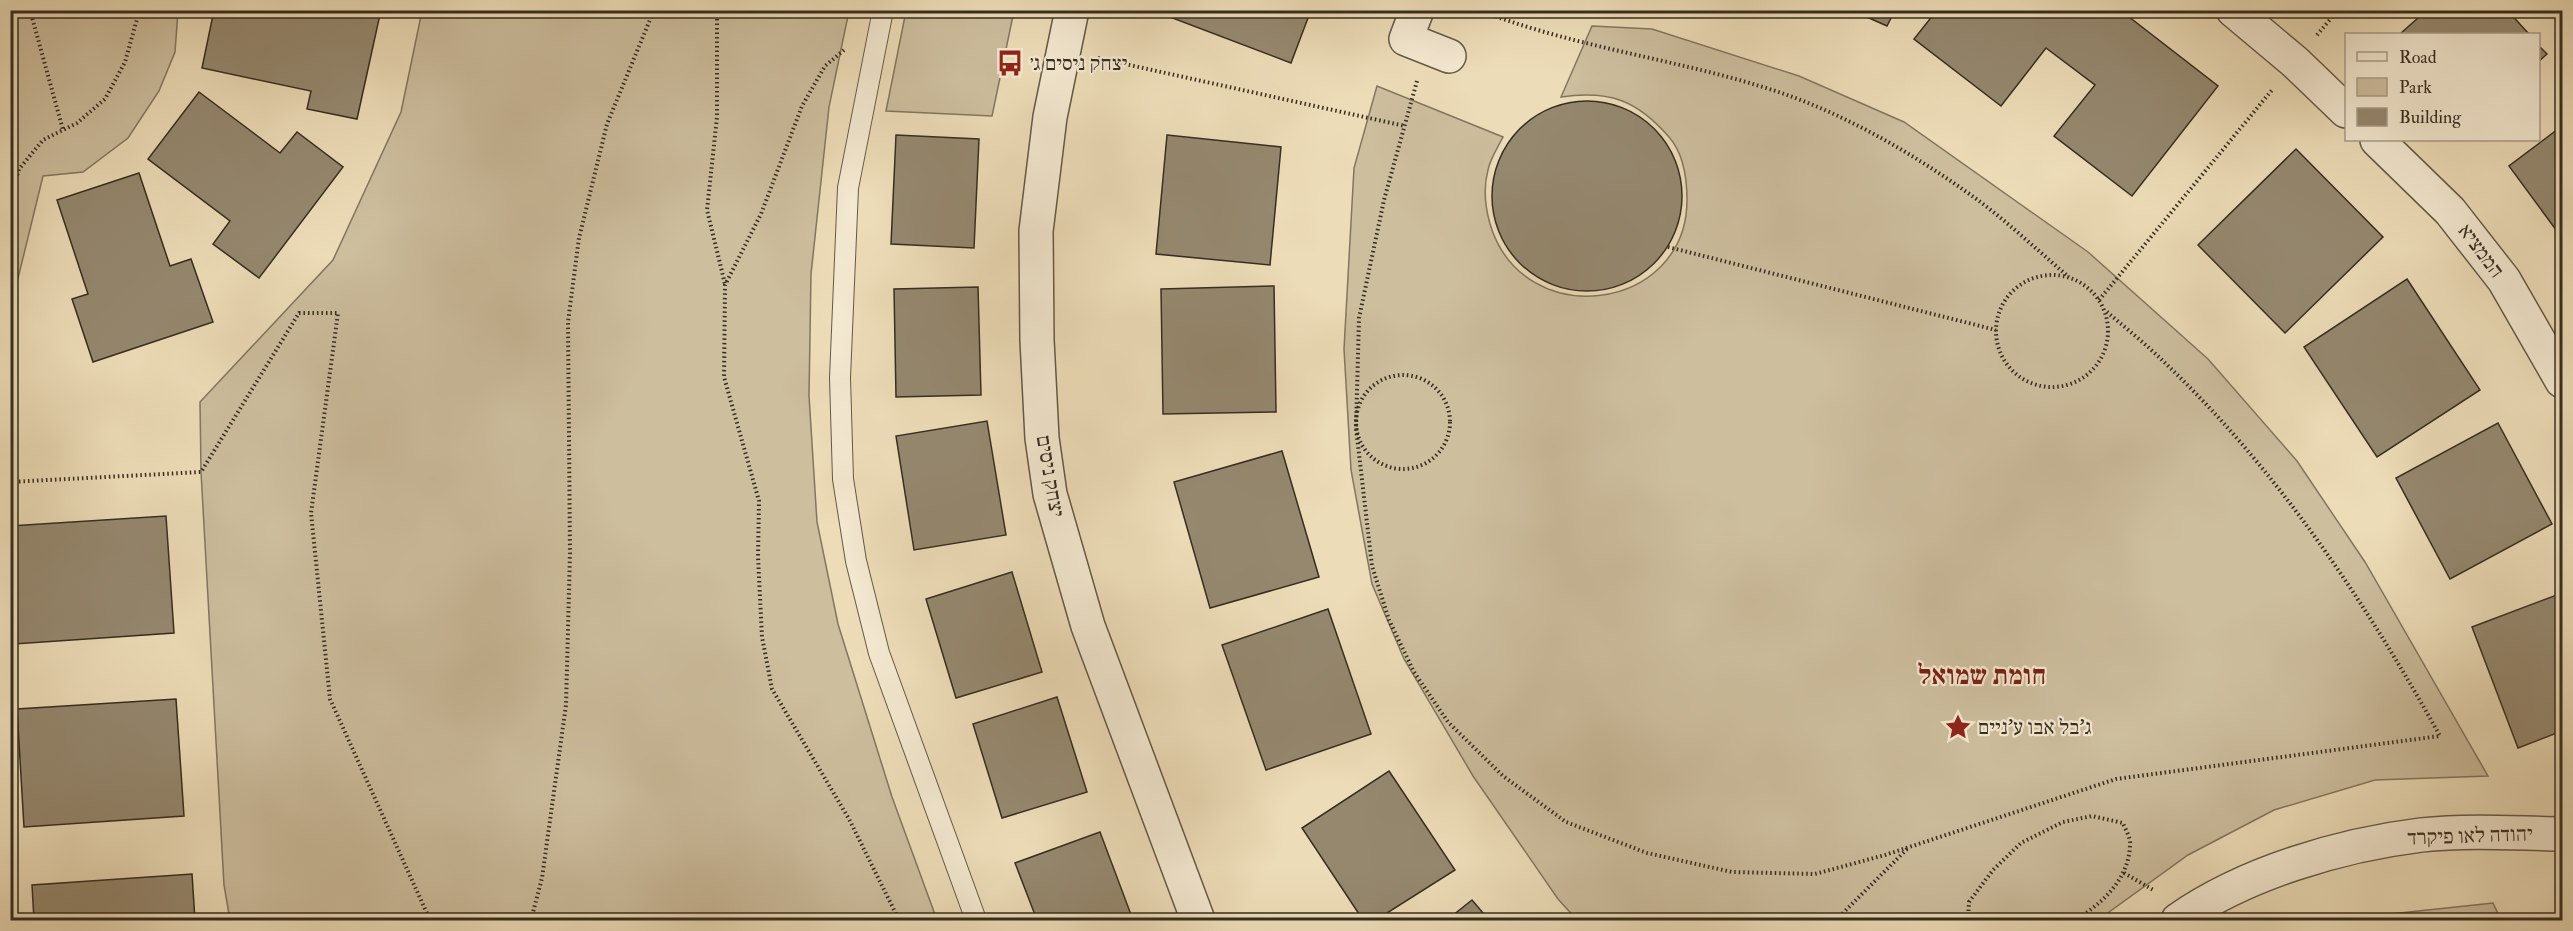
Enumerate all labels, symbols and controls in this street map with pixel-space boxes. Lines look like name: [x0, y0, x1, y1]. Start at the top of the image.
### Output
legend: [2345, 33, 2540, 141]
text: Road: [2399, 46, 2437, 69]
bus stop icon: יצחק ניסים ג׳: [995, 48, 1025, 78]
place label: יצחק ניסים ג׳: [1030, 50, 1128, 77]
text: Park: [2399, 76, 2432, 99]
text: Building: [2399, 106, 2462, 129]
street label: הממציא: [2452, 219, 2510, 283]
street label: יצחק ניסים: [1030, 433, 1071, 519]
district label: חומת שמואל: [1918, 659, 2046, 692]
place icon: ג'בל אבו ע'ניים: [1943, 712, 1973, 742]
place label: ג'בל אבו ע'ניים: [1978, 714, 2092, 741]
street label: יהודה לאו פיקרד: [2407, 820, 2533, 852]

